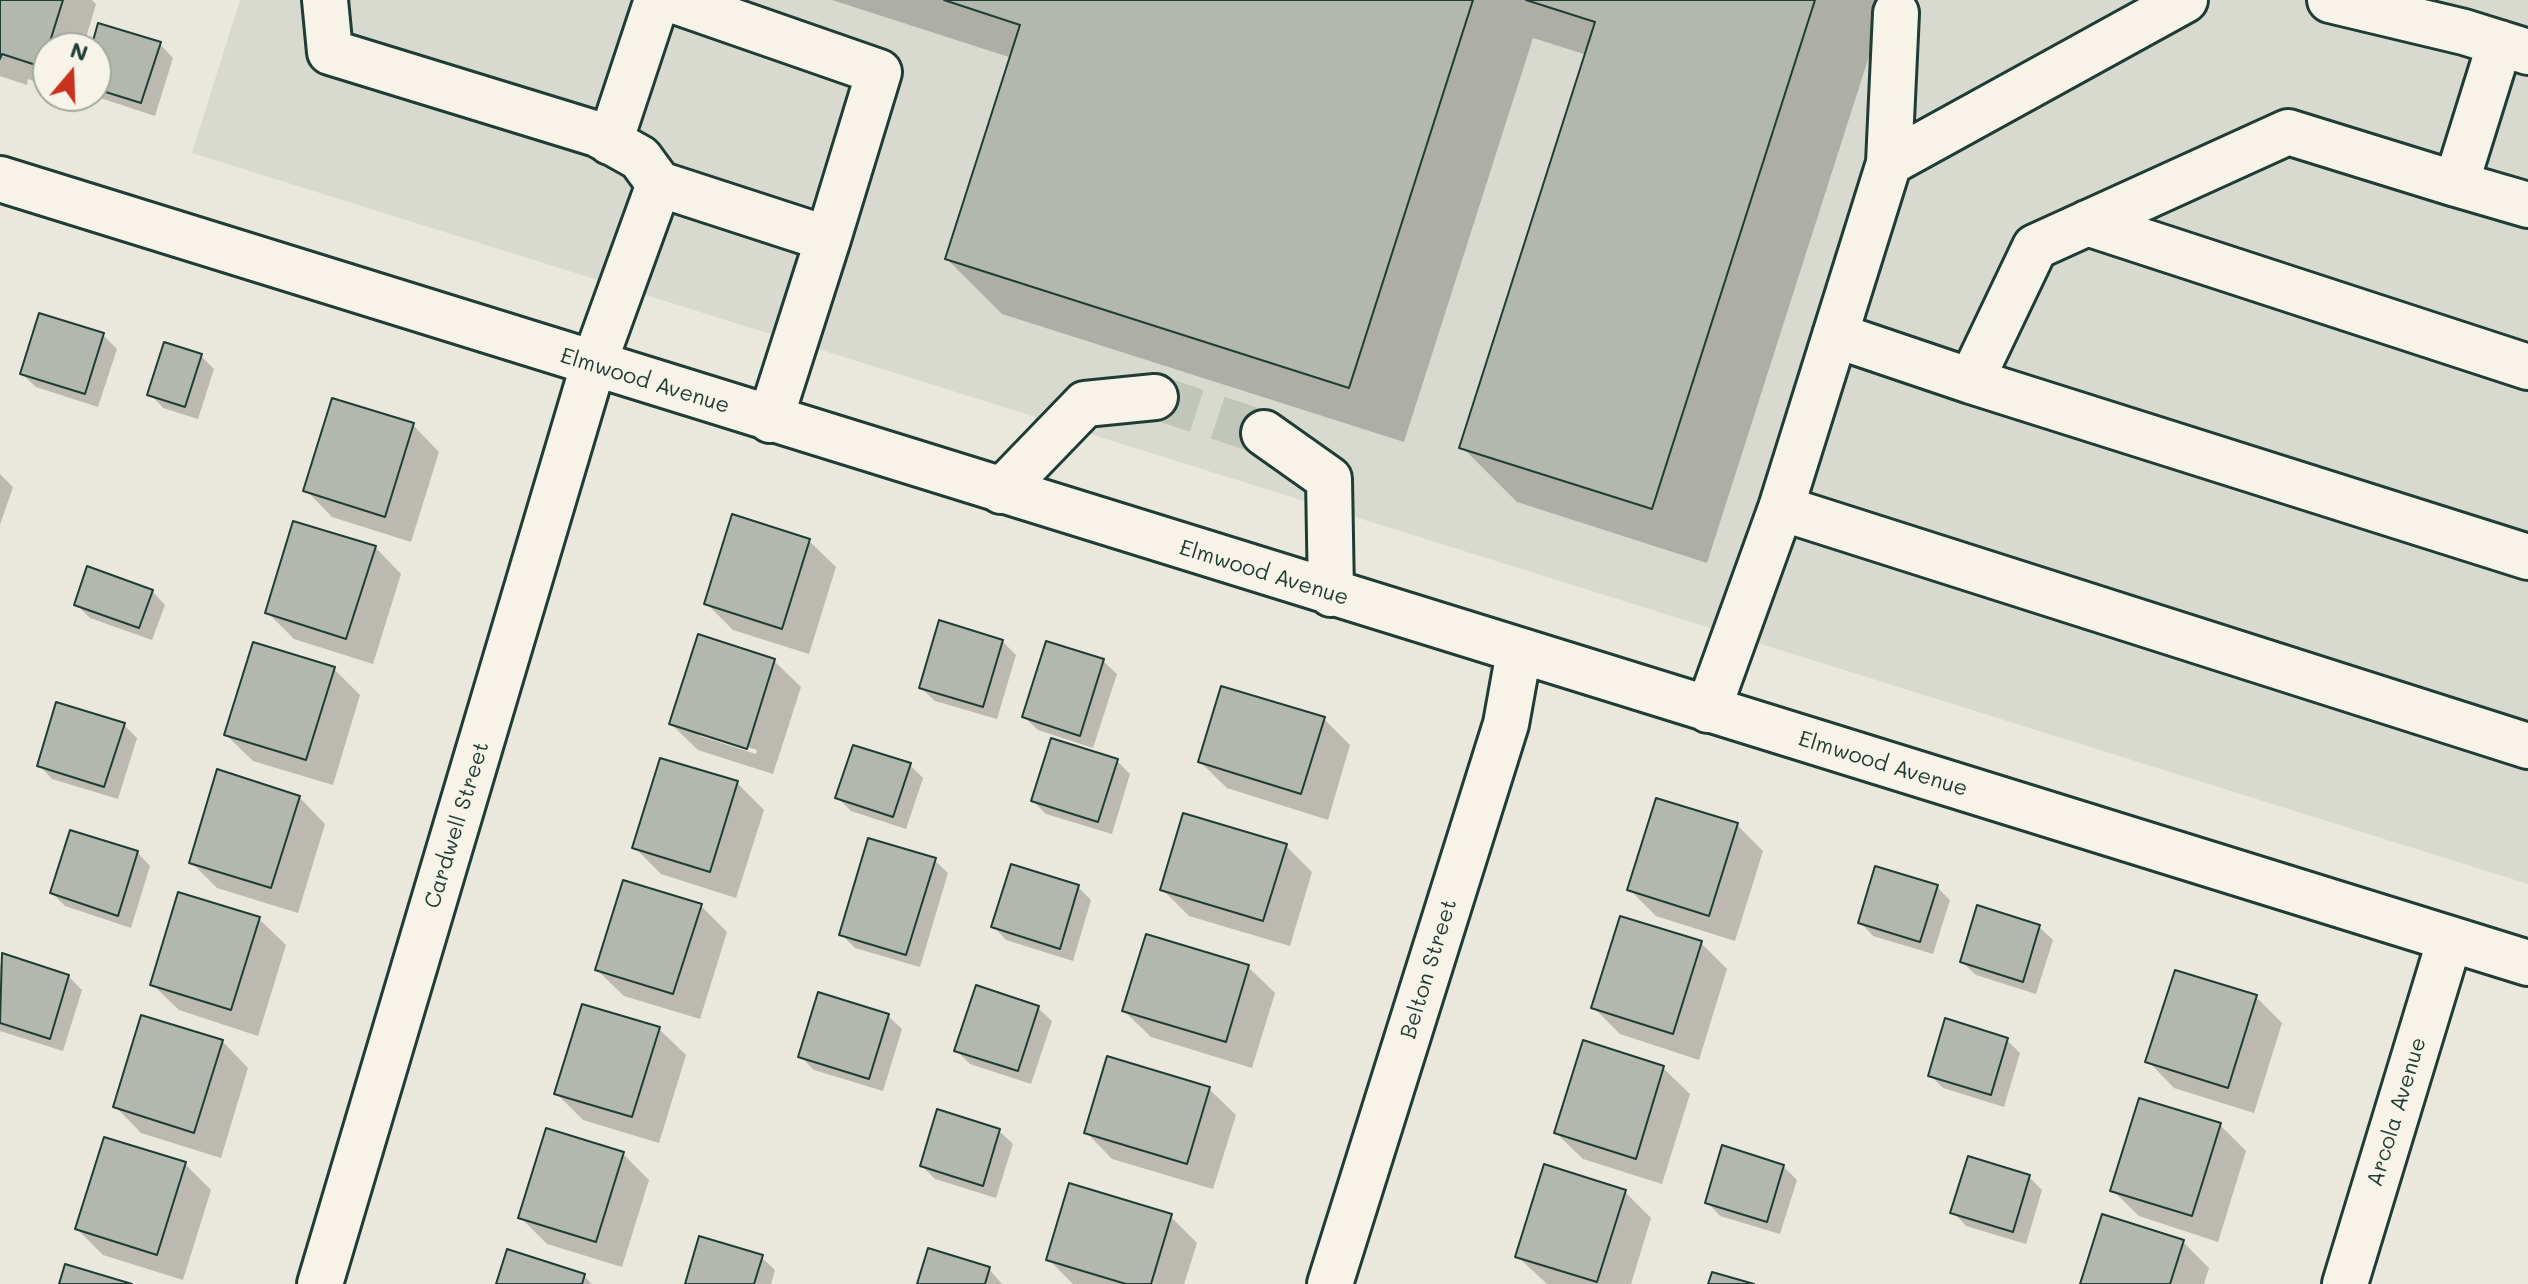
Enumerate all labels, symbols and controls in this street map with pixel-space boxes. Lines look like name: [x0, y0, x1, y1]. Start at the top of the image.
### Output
north arrow: [32, 32, 112, 112]
text: N: [67, 34, 92, 67]
street label: Elmwood Avenue: [557, 343, 733, 419]
street label: Elmwood Avenue: [1176, 535, 1352, 611]
street label: Elmwood Avenue: [1795, 726, 1971, 802]
street label: Cardwell Street: [419, 738, 495, 912]
street label: Belton Street: [1395, 896, 1463, 1042]
street label: Arcola Avenue: [2362, 1034, 2432, 1190]

